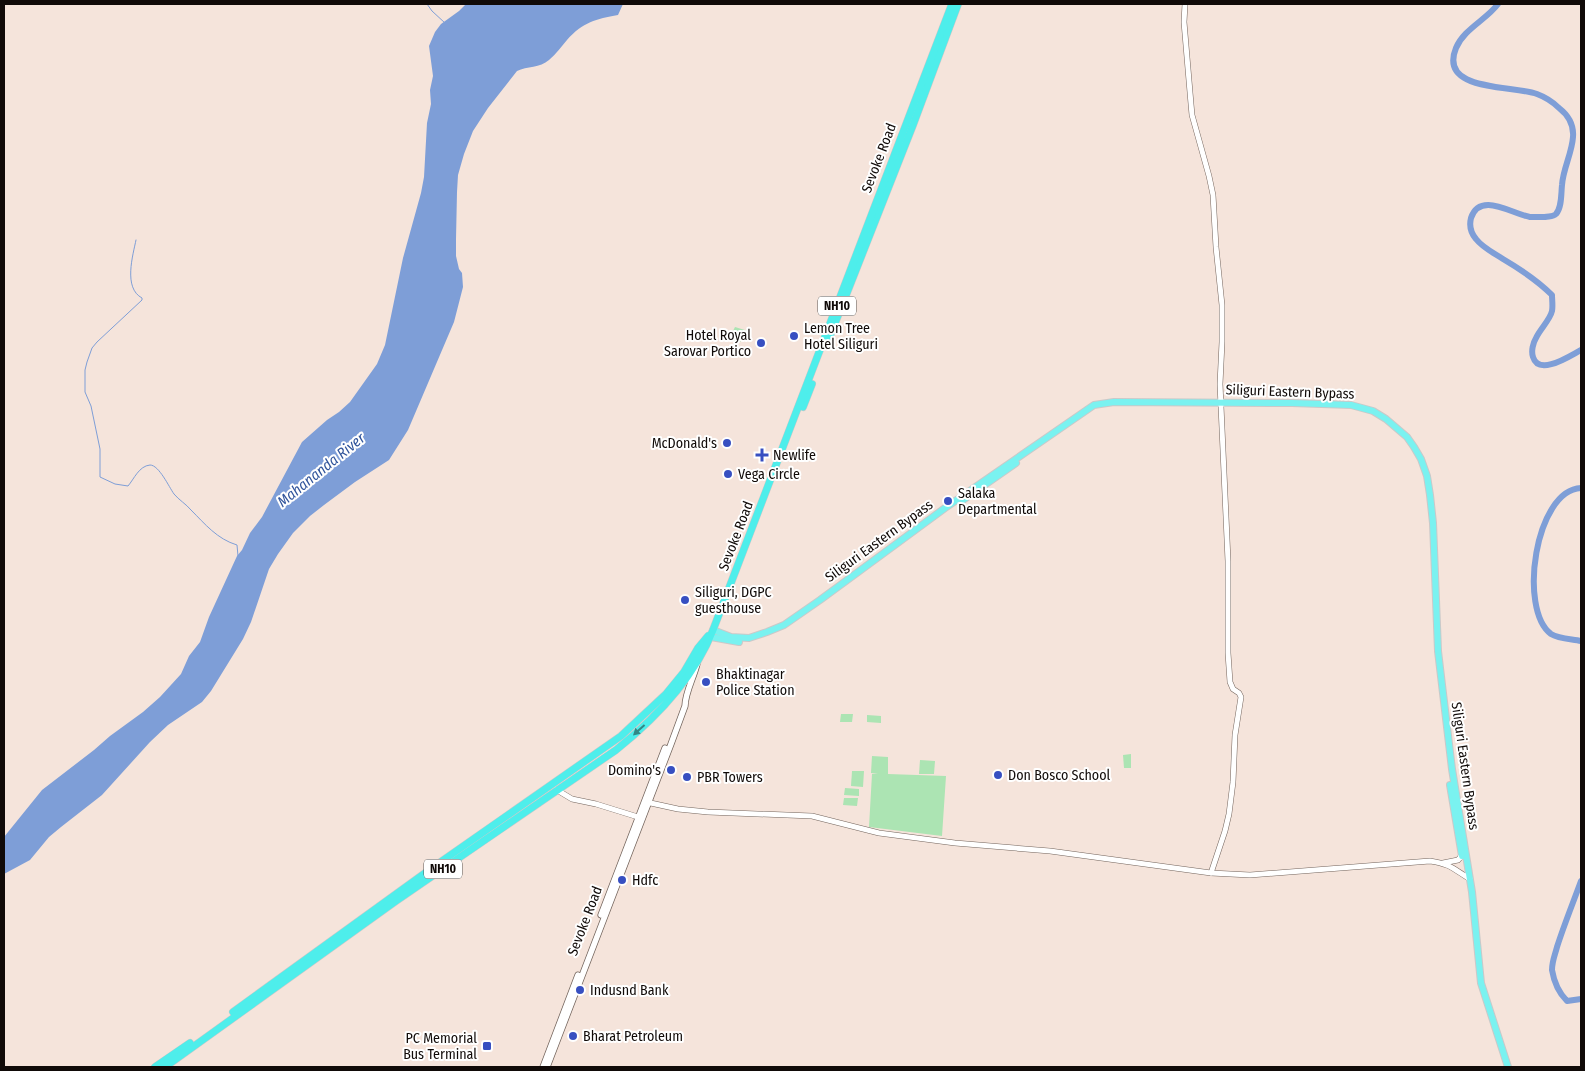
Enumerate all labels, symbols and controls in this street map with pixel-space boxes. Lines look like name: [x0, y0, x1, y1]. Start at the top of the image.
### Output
street label: Sevoke Road: [858, 121, 900, 195]
road number: NH10: [818, 296, 856, 316]
place label: Lemon Tree Hotel Siliguri: [804, 320, 878, 353]
place label: Hotel Royal Sarovar Portico: [664, 327, 751, 360]
marker: Lemon Tree Hotel Siliguri: [788, 330, 800, 342]
marker: Hotel Royal Sarovar Portico: [755, 337, 767, 349]
street label: Siliguri Eastern Bypass: [1225, 381, 1355, 403]
water label: Mahananda River: [274, 429, 369, 511]
place label: McDonald's: [652, 435, 717, 452]
marker: McDonald's: [721, 437, 733, 449]
place label: Newlife: [773, 447, 816, 464]
marker: Newlife: [755, 448, 769, 462]
place label: Vega Circle: [738, 466, 800, 483]
marker: Vega Circle: [722, 468, 734, 480]
place label: Salaka Departmental: [958, 485, 1037, 518]
marker: Salaka Departmental: [942, 495, 954, 507]
street label: Siliguri Eastern Bypass: [822, 496, 936, 586]
street label: Sevoke Road: [715, 499, 757, 573]
place label: Siliguri, DGPC guesthouse: [695, 584, 772, 617]
marker: Siliguri, DGPC guesthouse: [679, 594, 691, 606]
place label: Bhaktinagar Police Station: [716, 666, 795, 699]
marker: Bhaktinagar Police Station: [700, 676, 712, 688]
street label: Siliguri Eastern Bypass: [1448, 701, 1482, 831]
one-way arrow: [633, 724, 645, 736]
place label: Domino's: [608, 762, 661, 779]
marker: Domino's: [665, 764, 677, 776]
place label: Don Bosco School: [1008, 767, 1111, 784]
place label: PBR Towers: [697, 769, 763, 786]
marker: Don Bosco School: [992, 769, 1004, 781]
marker: PBR Towers: [681, 771, 693, 783]
road number: NH10: [424, 860, 462, 879]
place label: Hdfc: [632, 872, 658, 889]
marker: Hdfc: [616, 874, 628, 886]
street label: Sevoke Road: [564, 884, 606, 958]
place label: Indusnd Bank: [590, 982, 669, 999]
marker: Indusnd Bank: [574, 984, 586, 996]
place label: Bharat Petroleum: [583, 1028, 683, 1045]
place label: PC Memorial Bus Terminal: [403, 1030, 477, 1063]
marker: Bharat Petroleum: [567, 1030, 579, 1042]
marker: PC Memorial Bus Terminal: [481, 1040, 493, 1052]

